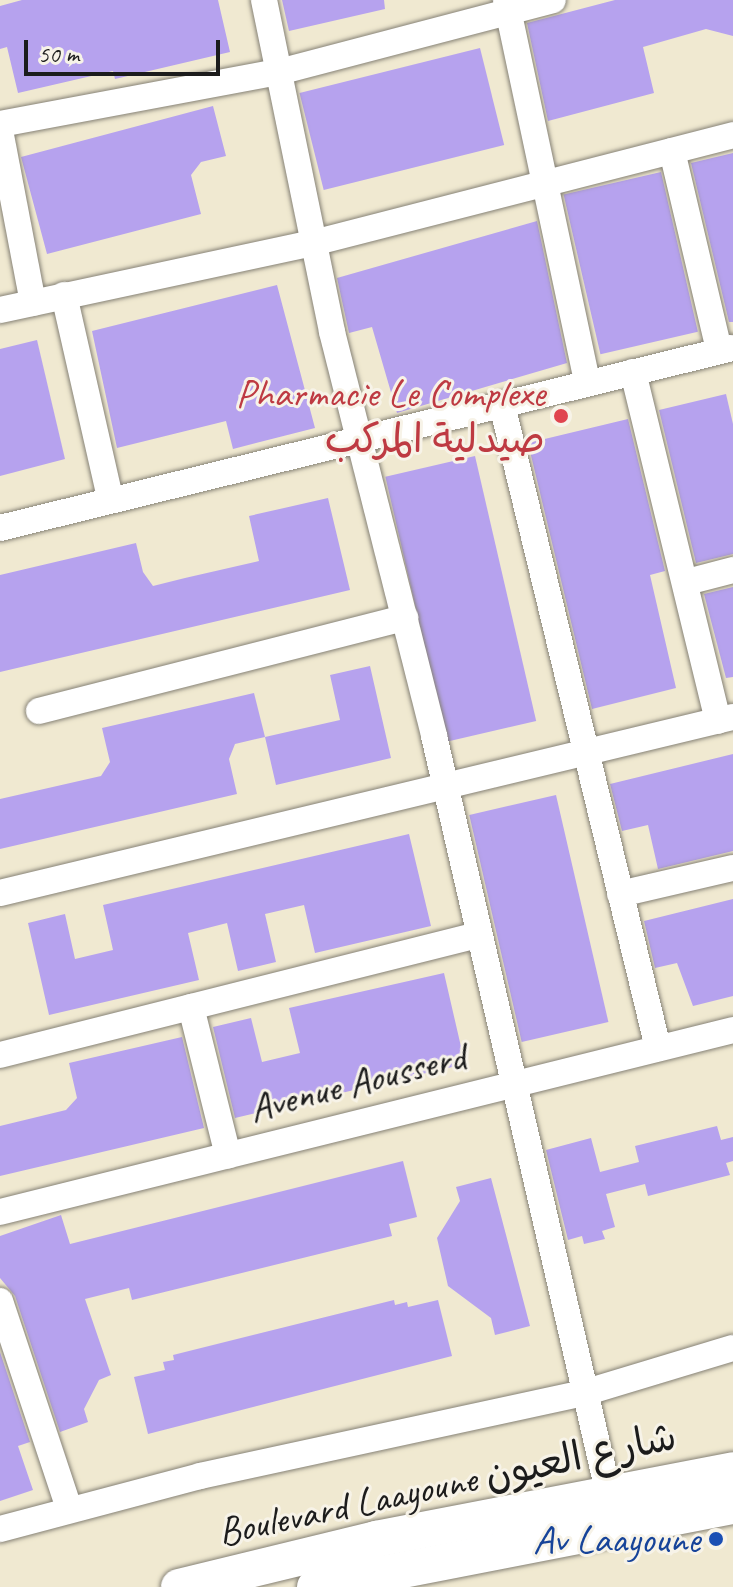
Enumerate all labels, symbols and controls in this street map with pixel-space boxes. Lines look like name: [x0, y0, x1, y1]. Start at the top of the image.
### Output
scale bar: [28, 24, 224, 74]
text: 50 m: [38, 39, 79, 69]
place label: Pharmacie Le Complexe صيدلية المركب: [236, 369, 545, 463]
marker: Pharmacie Le Complexe صيدلية المركب: [552, 407, 570, 425]
street label: Avenue Aousserd: [244, 1032, 470, 1132]
street label: Boulevard Laayoune شارع العيون: [213, 1412, 681, 1556]
place label: Av Laayoune: [533, 1515, 700, 1563]
marker: Av Laayoune: [707, 1530, 725, 1548]

